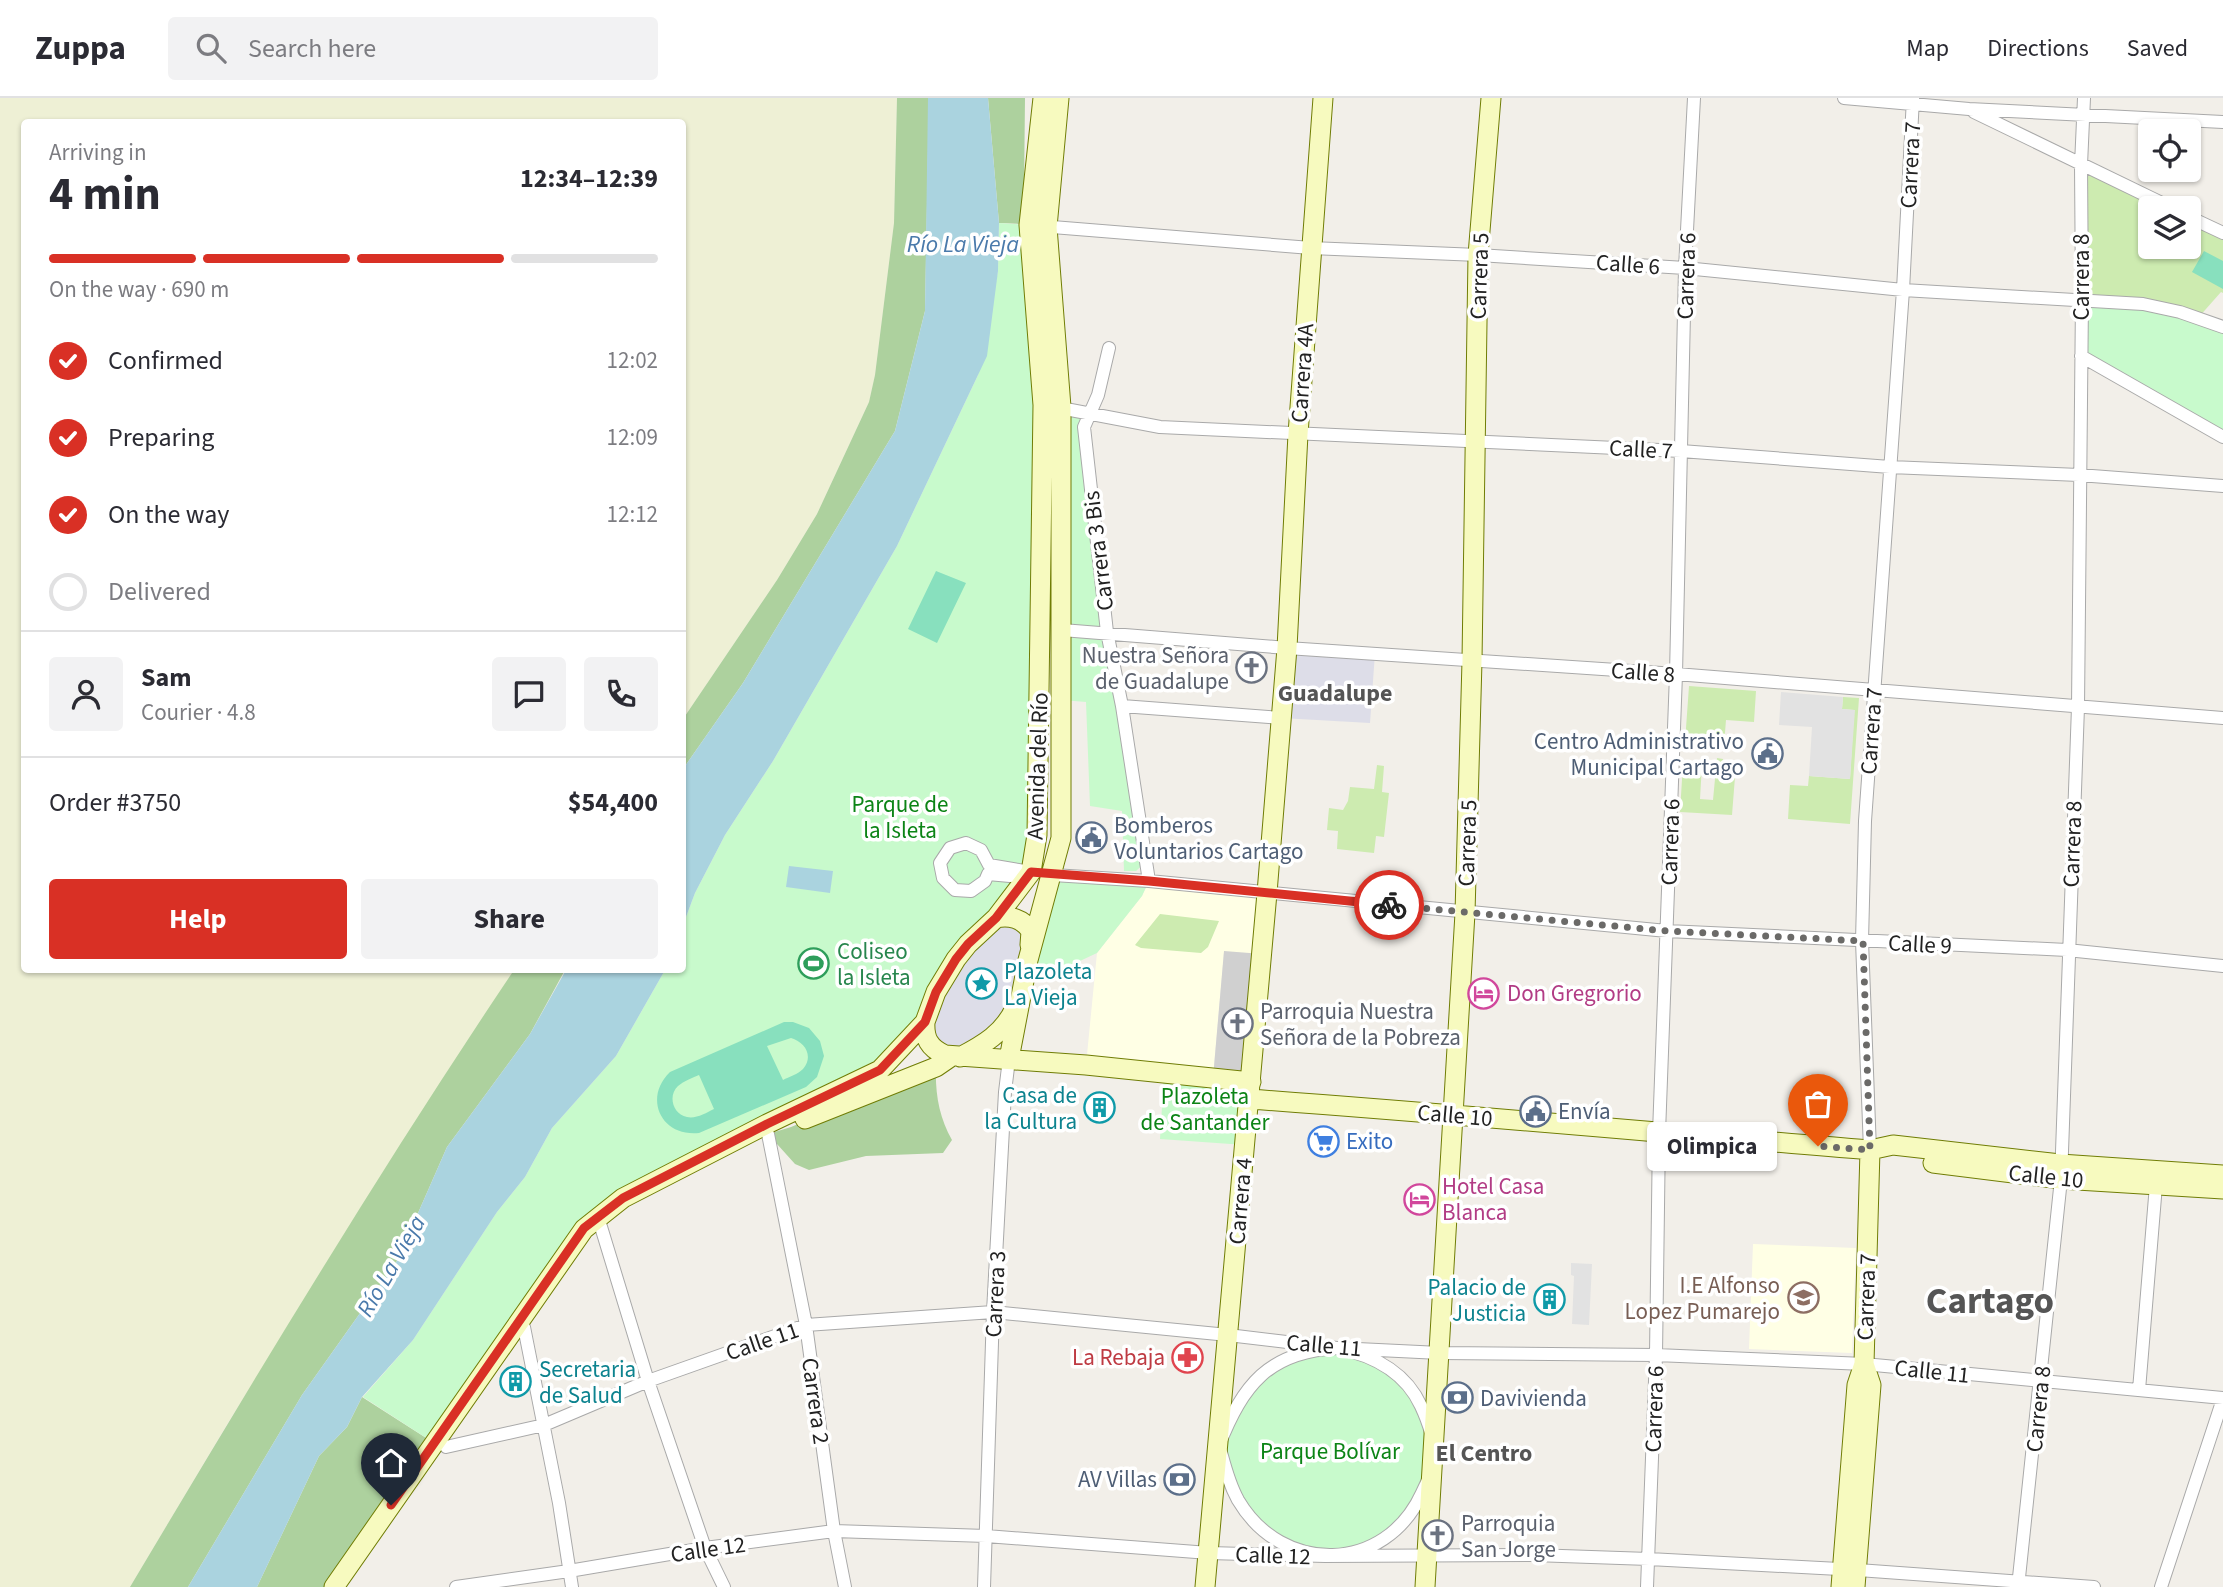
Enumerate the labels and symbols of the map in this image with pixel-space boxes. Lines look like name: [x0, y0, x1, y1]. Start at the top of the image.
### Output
street label: Carrera 7: [1892, 121, 1929, 209]
water label: Río La Vieja: [907, 227, 1019, 262]
street label: Carrera 5: [1461, 232, 1498, 320]
street label: Carrera 6: [1668, 232, 1705, 320]
street label: Carrera 8: [2065, 234, 2098, 320]
street label: Calle 6: [1595, 246, 1661, 283]
street label: Carrera 4A: [1283, 322, 1322, 424]
street label: Calle 7: [1608, 431, 1674, 468]
street label: Carrera 3 Bis: [1075, 489, 1122, 613]
place label: Nuestra Señora de Guadalupe: [1082, 639, 1229, 698]
church icon: Nuestra Señora de Guadalupe: [1235, 651, 1269, 685]
street label: Calle 8: [1610, 654, 1676, 691]
district label: Guadalupe: [1278, 676, 1392, 711]
street label: Carrera 7: [1852, 687, 1891, 776]
street label: Avenida del Río: [1018, 692, 1057, 840]
place label: Centro Administrativo Municipal Cartago: [1534, 725, 1744, 784]
public building icon: Centro Administrativo Municipal Cartago: [1750, 737, 1784, 771]
park label: Parque de la Isleta: [852, 788, 948, 847]
street label: Carrera 6: [1652, 798, 1689, 886]
street label: Carrera 5: [1449, 799, 1486, 887]
street label: Carrera 8: [2054, 800, 2091, 888]
place label: Bomberos Voluntarios Cartago: [1114, 809, 1303, 868]
public building icon: Bomberos Voluntarios Cartago: [1074, 821, 1108, 855]
courier: [1354, 870, 1424, 940]
street label: Calle 9: [1887, 926, 1953, 963]
place label: Coliseo la Isleta: [837, 935, 911, 994]
sports icon: Coliseo la Isleta: [797, 947, 831, 981]
place label: Plazoleta La Vieja: [1004, 955, 1092, 1014]
place icon: Plazoleta La Vieja: [964, 967, 998, 1001]
hotel icon: Don Gregrorio: [1467, 976, 1501, 1010]
place label: Don Gregrorio: [1507, 977, 1642, 1010]
place label: Parroquia Nuestra Señora de la Pobreza: [1260, 995, 1461, 1054]
church icon: Parroquia Nuestra Señora de la Pobreza: [1220, 1007, 1254, 1041]
pin: [1788, 1074, 1848, 1146]
place label: Casa de la Cultura: [984, 1079, 1077, 1138]
park label: Plazoleta de Santander: [1141, 1080, 1270, 1139]
building icon: Casa de la Cultura: [1083, 1091, 1117, 1125]
public building icon: Envía: [1518, 1094, 1552, 1128]
place label: Envía: [1558, 1095, 1611, 1128]
street label: Calle 10: [1416, 1096, 1494, 1135]
callout: Olimpica: [1646, 1122, 1776, 1170]
supermarket icon: Exito: [1306, 1124, 1340, 1158]
place label: Exito: [1346, 1125, 1393, 1158]
street label: Carrera 4: [1220, 1156, 1261, 1246]
street label: Calle 10: [2007, 1156, 2085, 1197]
place label: Hotel Casa Blanca: [1442, 1170, 1544, 1229]
hotel icon: Hotel Casa Blanca: [1402, 1182, 1436, 1216]
water label: Río La Vieja: [348, 1209, 435, 1324]
street label: Carrera 3: [977, 1250, 1014, 1338]
street label: Carrera 7: [1848, 1253, 1885, 1341]
place label: I.E Alfonso Lopez Pumarejo: [1625, 1269, 1780, 1328]
place label: Palacio de Justicia: [1428, 1271, 1526, 1330]
district label: Cartago: [1926, 1275, 2054, 1328]
school or university icon: I.E Alfonso Lopez Pumarejo: [1786, 1281, 1820, 1315]
building icon: Palacio de Justicia: [1532, 1283, 1566, 1317]
street label: Calle 11: [721, 1314, 803, 1369]
street label: Calle 11: [1285, 1326, 1363, 1365]
pharmacy icon: La Rebaja: [1171, 1340, 1205, 1374]
place label: La Rebaja: [1072, 1341, 1165, 1374]
street label: Calle 11: [1893, 1351, 1971, 1392]
place label: Secretaria de Salud: [539, 1353, 636, 1412]
street label: Carrera 2: [793, 1356, 838, 1446]
street label: Carrera 8: [2018, 1364, 2059, 1454]
building icon: Secretaria de Salud: [499, 1365, 533, 1399]
street label: Carrera 6: [1636, 1365, 1673, 1453]
bank icon: Davivienda: [1440, 1381, 1474, 1415]
place label: Davivienda: [1480, 1382, 1587, 1415]
pin: [361, 1433, 421, 1505]
park label: Parque Bolívar: [1260, 1435, 1401, 1468]
district label: El Centro: [1436, 1436, 1532, 1471]
bank icon: AV Villas: [1163, 1462, 1197, 1496]
place label: AV Villas: [1078, 1463, 1157, 1496]
place label: Parroquia San Jorge: [1461, 1507, 1556, 1566]
church icon: Parroquia San Jorge: [1421, 1519, 1455, 1553]
street label: Calle 12: [668, 1528, 748, 1571]
street label: Calle 12: [1235, 1538, 1311, 1573]

